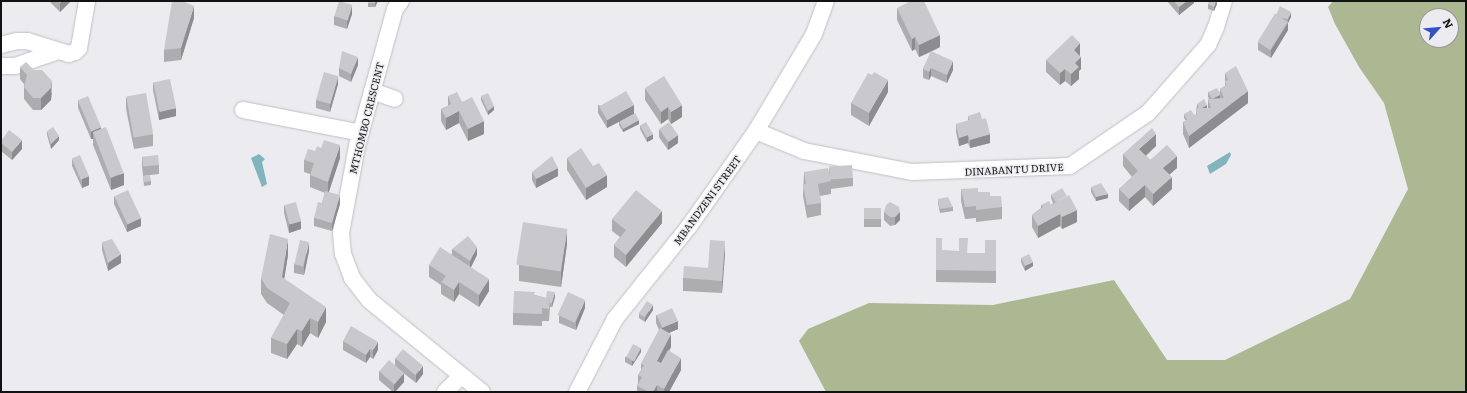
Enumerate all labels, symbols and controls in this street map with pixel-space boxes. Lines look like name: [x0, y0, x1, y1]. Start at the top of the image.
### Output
north arrow: [1419, 8, 1459, 48]
text: N: [1440, 15, 1458, 31]
street label: MTHOMBO CRESCENT: [346, 61, 386, 175]
street label: MBANDZENI STREET: [671, 153, 743, 247]
street label: DINABANTU DRIVE: [964, 160, 1064, 178]

